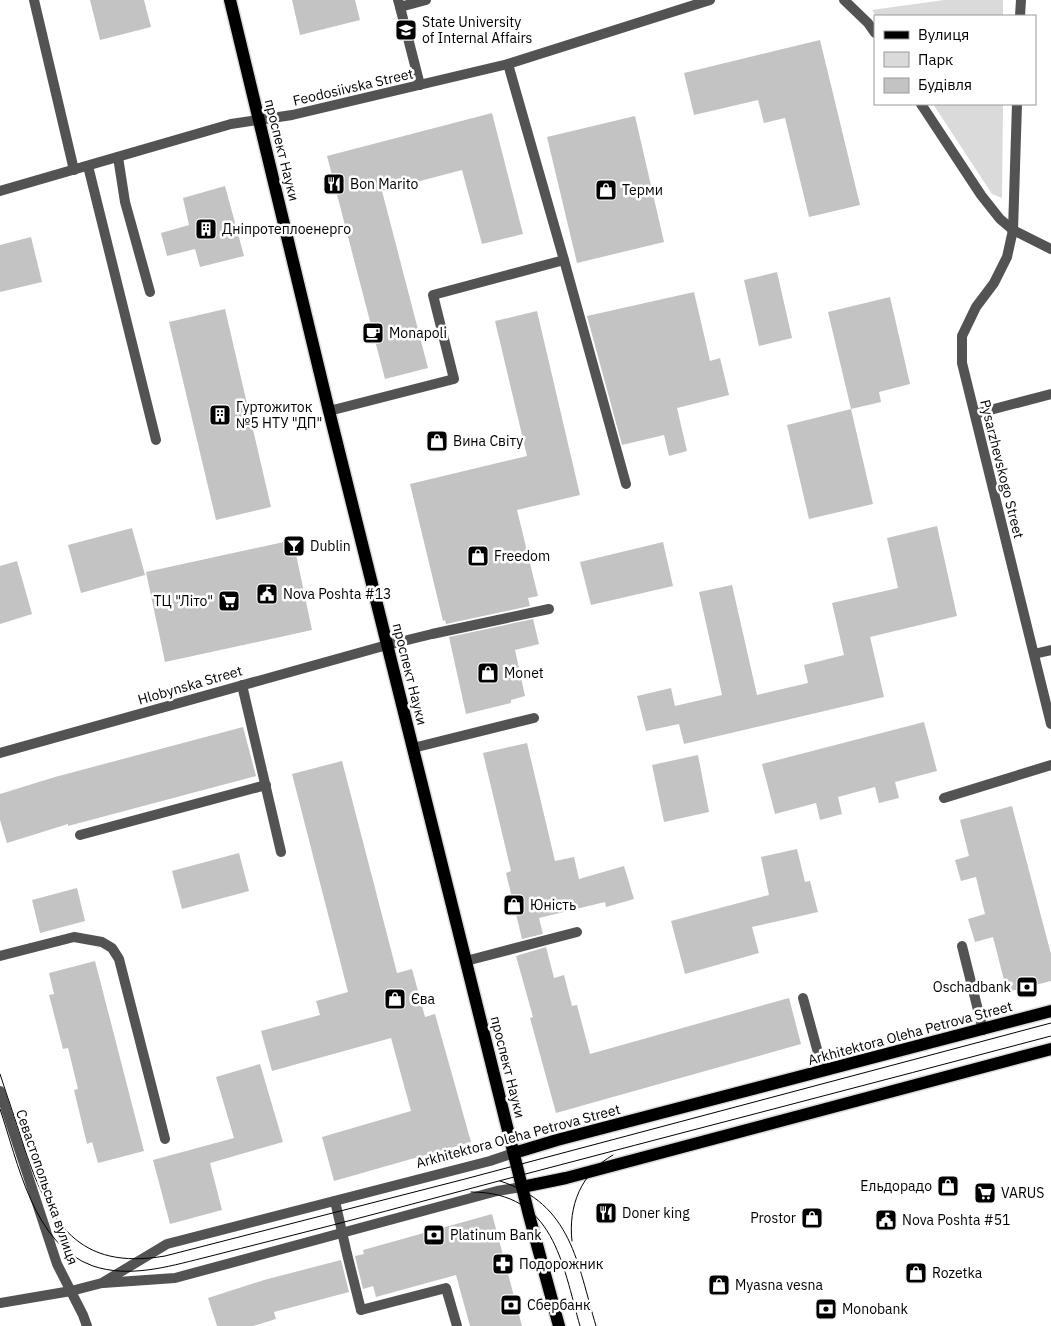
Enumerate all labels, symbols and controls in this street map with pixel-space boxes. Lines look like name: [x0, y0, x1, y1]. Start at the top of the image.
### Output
place label: State University of Internal Affairs: [422, 13, 533, 47]
legend: [874, 15, 1036, 105]
school or university icon: State University of Internal Affairs: [394, 18, 418, 42]
text: Вулиця: [918, 25, 969, 44]
text: Парк: [918, 50, 953, 69]
street label: Feodosiivska Street: [291, 64, 415, 110]
text: Будівля: [918, 75, 972, 94]
street label: проспект Науки: [261, 97, 303, 203]
restaurant icon: Bon Marito: [322, 172, 346, 196]
place label: Bon Marito: [350, 175, 419, 193]
shop icon: Терми: [594, 178, 618, 202]
place label: Терми: [622, 181, 663, 199]
building icon: Дніпротеплоенерго: [194, 217, 218, 241]
place label: Дніпротеплоенерго: [222, 220, 351, 238]
cafe icon: Monapoli: [361, 321, 385, 345]
place label: Monapoli: [389, 324, 447, 342]
place label: Гуртожиток №5 НТУ "ДП": [236, 398, 322, 432]
street label: Pysarzhevskogo Street: [976, 398, 1028, 540]
building icon: Гуртожиток №5 НТУ "ДП": [208, 403, 232, 427]
shop icon: Вина Світу: [425, 429, 449, 453]
place label: Вина Світу: [453, 432, 523, 450]
bar icon: Dublin: [282, 534, 306, 558]
place label: Dublin: [310, 537, 351, 555]
shop icon: Freedom: [466, 544, 490, 568]
place label: Freedom: [494, 547, 550, 565]
public building icon: Nova Poshta #13: [255, 582, 279, 606]
place label: Nova Poshta #13: [283, 585, 391, 603]
supermarket icon: ТЦ "Літо": [217, 589, 241, 613]
place label: ТЦ "Літо": [154, 592, 213, 610]
street label: проспект Науки: [389, 621, 431, 727]
street label: Hlobynska Street: [136, 661, 244, 709]
shop icon: Monet: [476, 661, 500, 685]
place label: Monet: [504, 664, 544, 682]
shop icon: Юність: [502, 893, 526, 917]
place label: Юність: [530, 896, 576, 914]
bank icon: Oschadbank: [1015, 975, 1039, 999]
place label: Oschadbank: [933, 978, 1012, 996]
shop icon: Єва: [383, 987, 407, 1011]
place label: Єва: [411, 990, 436, 1008]
street label: Arkhitektora Oleha Petrova Street: [806, 997, 1014, 1069]
street label: проспект Науки: [487, 1014, 529, 1120]
street label: Arkhitektora Oleha Petrova Street: [414, 1100, 622, 1172]
street label: Севастопольська вулиця: [12, 1107, 82, 1267]
shop icon: Ельдорадо: [936, 1174, 960, 1198]
place label: Ельдорадо: [860, 1177, 932, 1195]
supermarket icon: VARUS: [973, 1181, 997, 1205]
place label: VARUS: [1001, 1184, 1044, 1202]
restaurant icon: Doner king: [594, 1201, 618, 1225]
place label: Doner king: [622, 1204, 690, 1222]
shop icon: Prostor: [800, 1206, 824, 1230]
public building icon: Nova Poshta #51: [874, 1208, 898, 1232]
place label: Prostor: [750, 1209, 796, 1227]
place label: Nova Poshta #51: [902, 1211, 1010, 1229]
bank icon: Platinum Bank: [422, 1223, 446, 1247]
place label: Platinum Bank: [450, 1226, 542, 1244]
pharmacy icon: Подорожник: [491, 1252, 515, 1276]
place label: Подорожник: [519, 1255, 604, 1273]
shop icon: Rozetka: [904, 1261, 928, 1285]
place label: Rozetka: [932, 1264, 983, 1282]
shop icon: Myasna vesna: [707, 1273, 731, 1297]
place label: Myasna vesna: [735, 1276, 823, 1294]
bank icon: Сбербанк: [499, 1293, 523, 1317]
place label: Сбербанк: [527, 1296, 591, 1314]
bank icon: Monobank: [814, 1297, 838, 1321]
place label: Monobank: [842, 1300, 909, 1318]

